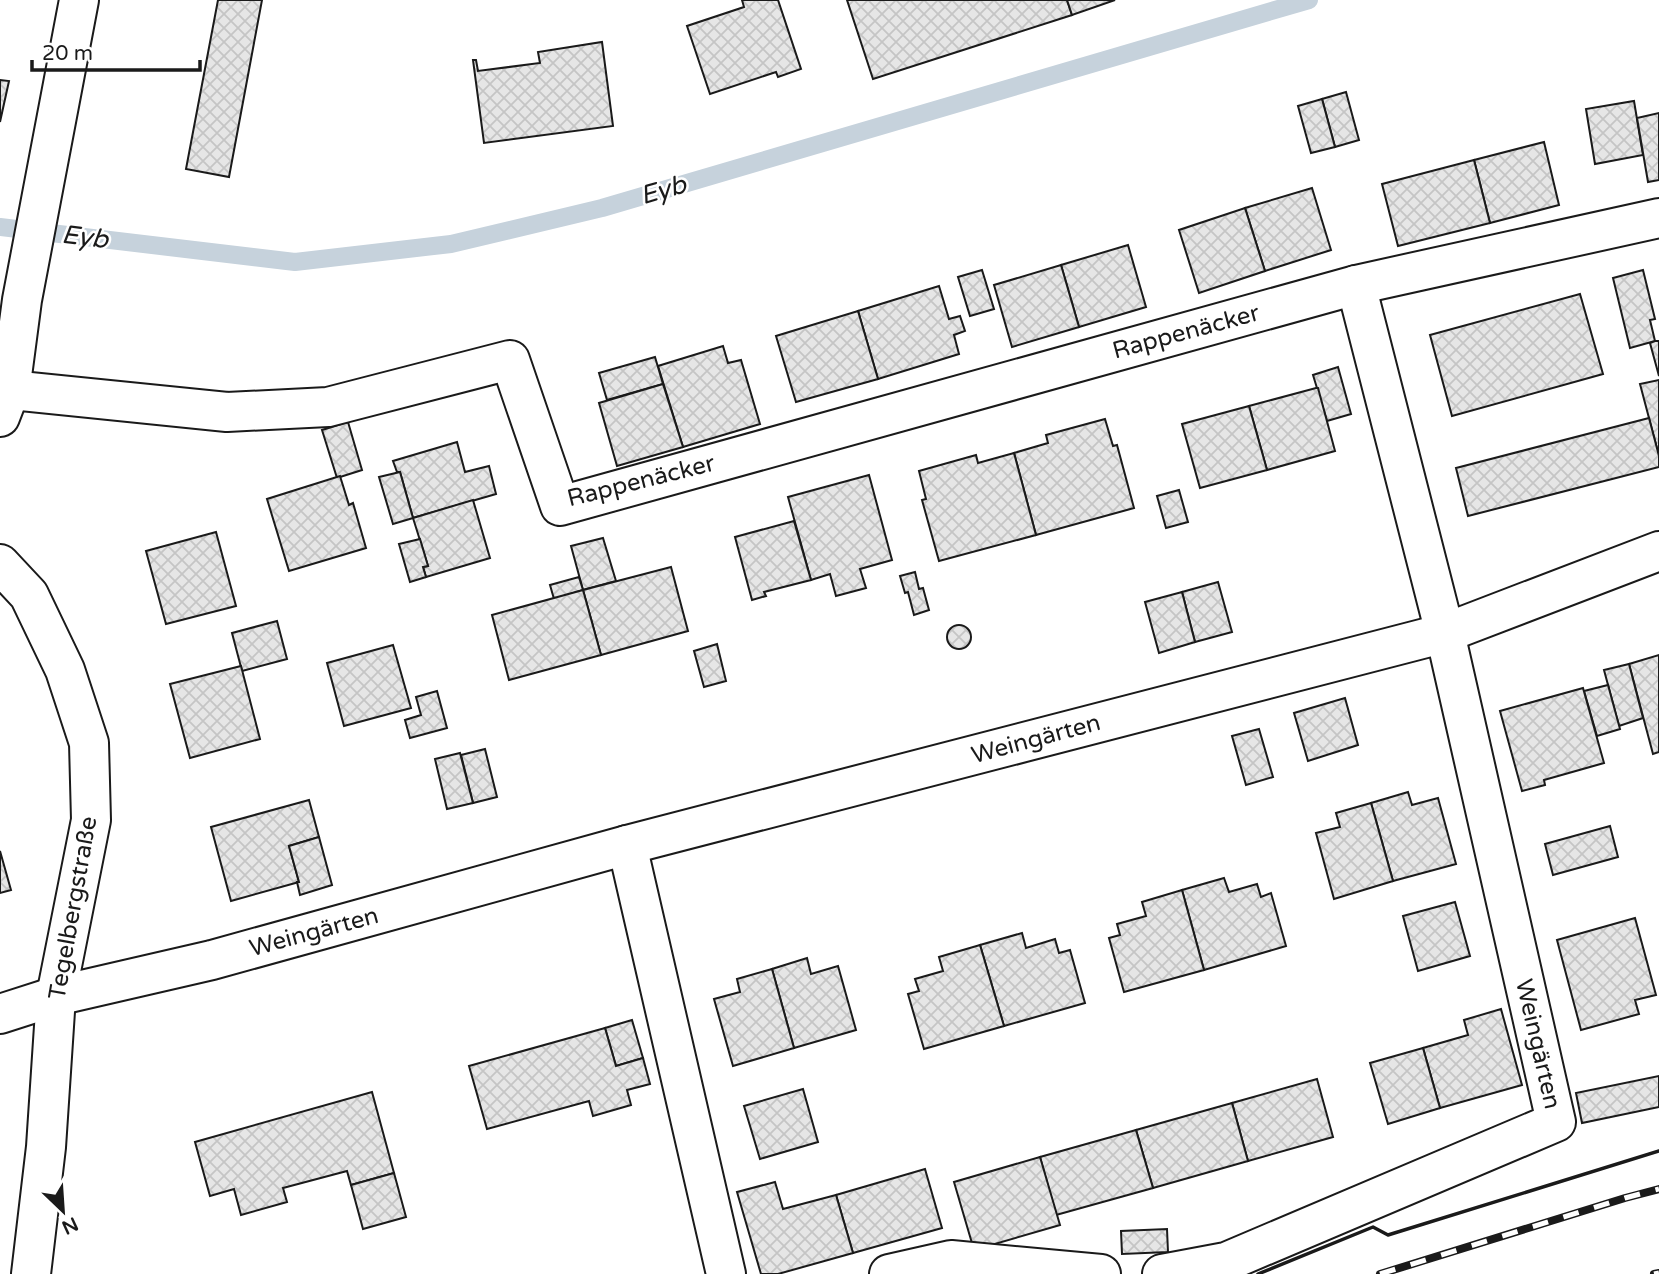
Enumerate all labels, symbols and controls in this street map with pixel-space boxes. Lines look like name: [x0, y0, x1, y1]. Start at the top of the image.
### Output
scale bar: [32, 28, 200, 72]
text: 20 m: [42, 41, 93, 66]
water label: Eyb: [636, 168, 691, 211]
water label: Eyb: [60, 219, 112, 255]
street label: Rappenäcker: [1109, 298, 1263, 366]
street label: Rappenäcker: [564, 448, 719, 513]
street label: Weingärten: [968, 708, 1104, 770]
street label: Tegelbergstraße: [43, 814, 103, 1002]
street label: Weingärten: [246, 901, 382, 963]
street label: Weingärten: [1509, 976, 1567, 1112]
north arrow: [28, 1176, 98, 1246]
text: N: [58, 1212, 81, 1239]

